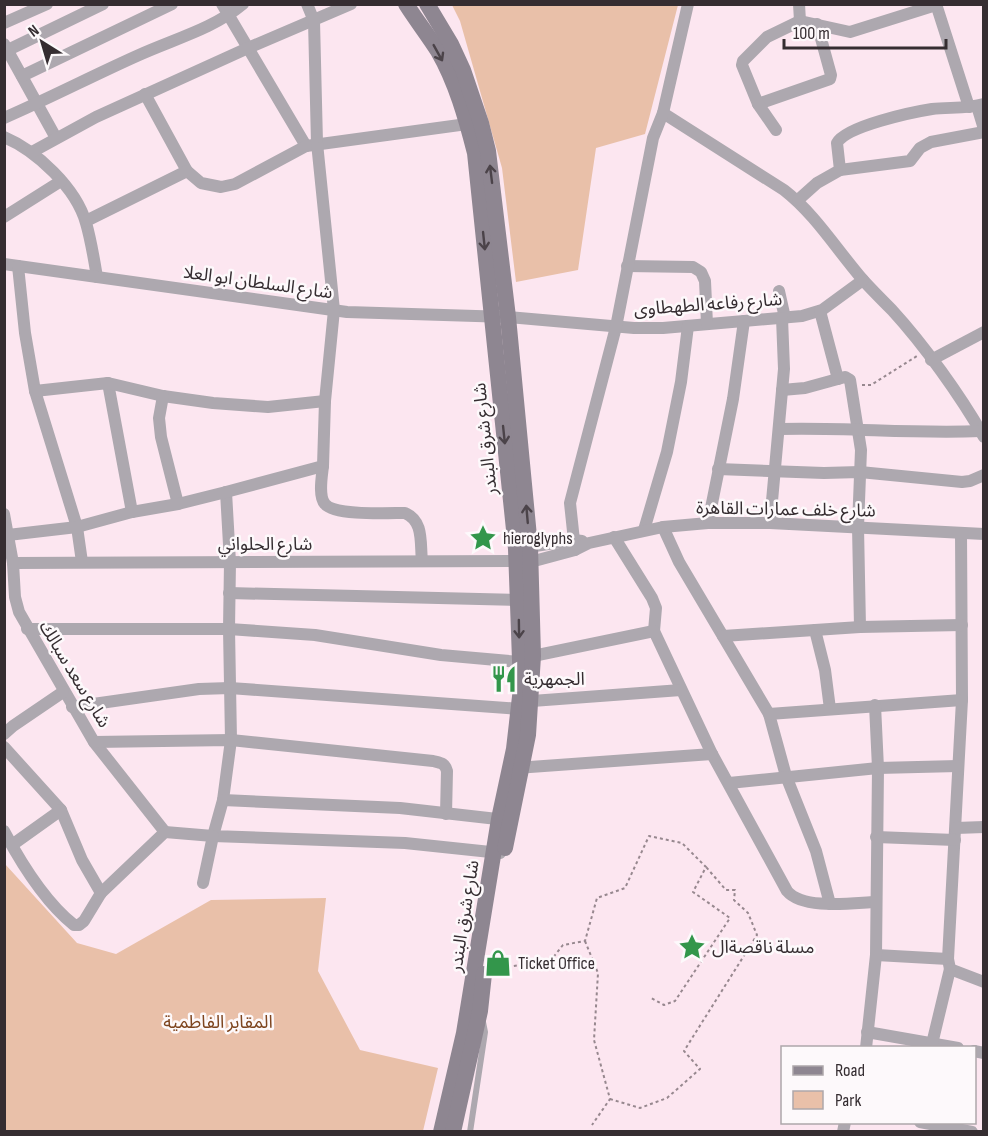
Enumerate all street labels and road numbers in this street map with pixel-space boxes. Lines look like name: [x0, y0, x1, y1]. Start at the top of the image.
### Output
street label: شارع السلطان ابو العلا: [182, 262, 334, 306]
street label: شارع رفاعه الطهطاوى: [633, 289, 783, 323]
street label: شارع شرق البندر: [469, 381, 505, 497]
street label: شارع خلف عمارات القاهرة: [696, 497, 876, 525]
street label: شارع الحلواني: [218, 534, 312, 558]
street label: شارع سعد سبالك: [32, 617, 115, 733]
street label: شارع شرق البندر: [445, 859, 487, 975]

